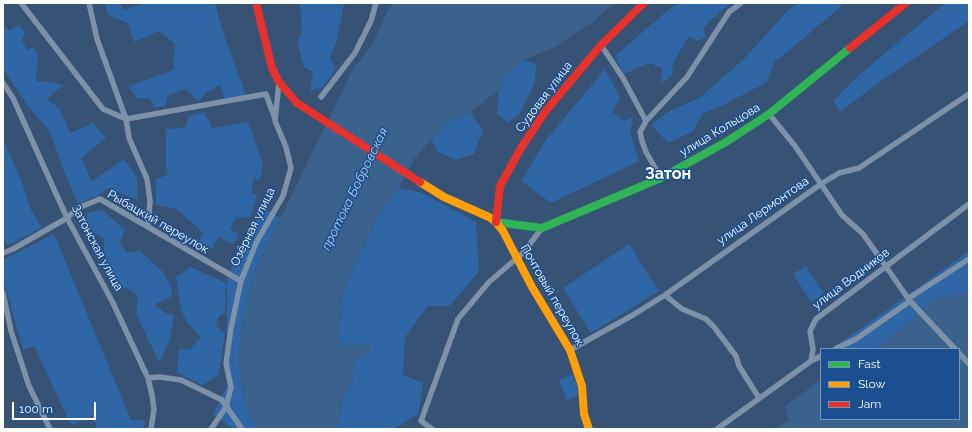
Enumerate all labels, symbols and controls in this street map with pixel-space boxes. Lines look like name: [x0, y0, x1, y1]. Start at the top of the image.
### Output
street label: Судовая улица: [513, 59, 575, 135]
street label: улица Кольцова: [677, 100, 763, 160]
water label: протока Бобровская: [318, 125, 392, 253]
district label: Затон: [645, 164, 691, 184]
street label: улица Лермонтова: [714, 174, 812, 248]
street label: Озёрная улица: [228, 185, 278, 269]
street label: Рыбацкий переулок: [105, 187, 211, 257]
street label: Затонская улица: [68, 203, 126, 293]
street label: Почтовый переулок: [517, 242, 587, 348]
street label: улица Водников: [810, 245, 892, 313]
legend: [820, 348, 960, 420]
text: Fast: [858, 357, 881, 371]
text: Slow: [858, 377, 885, 391]
scale bar: [14, 394, 98, 420]
text: Jam: [858, 397, 881, 411]
text: 100 m: [19, 402, 53, 416]

